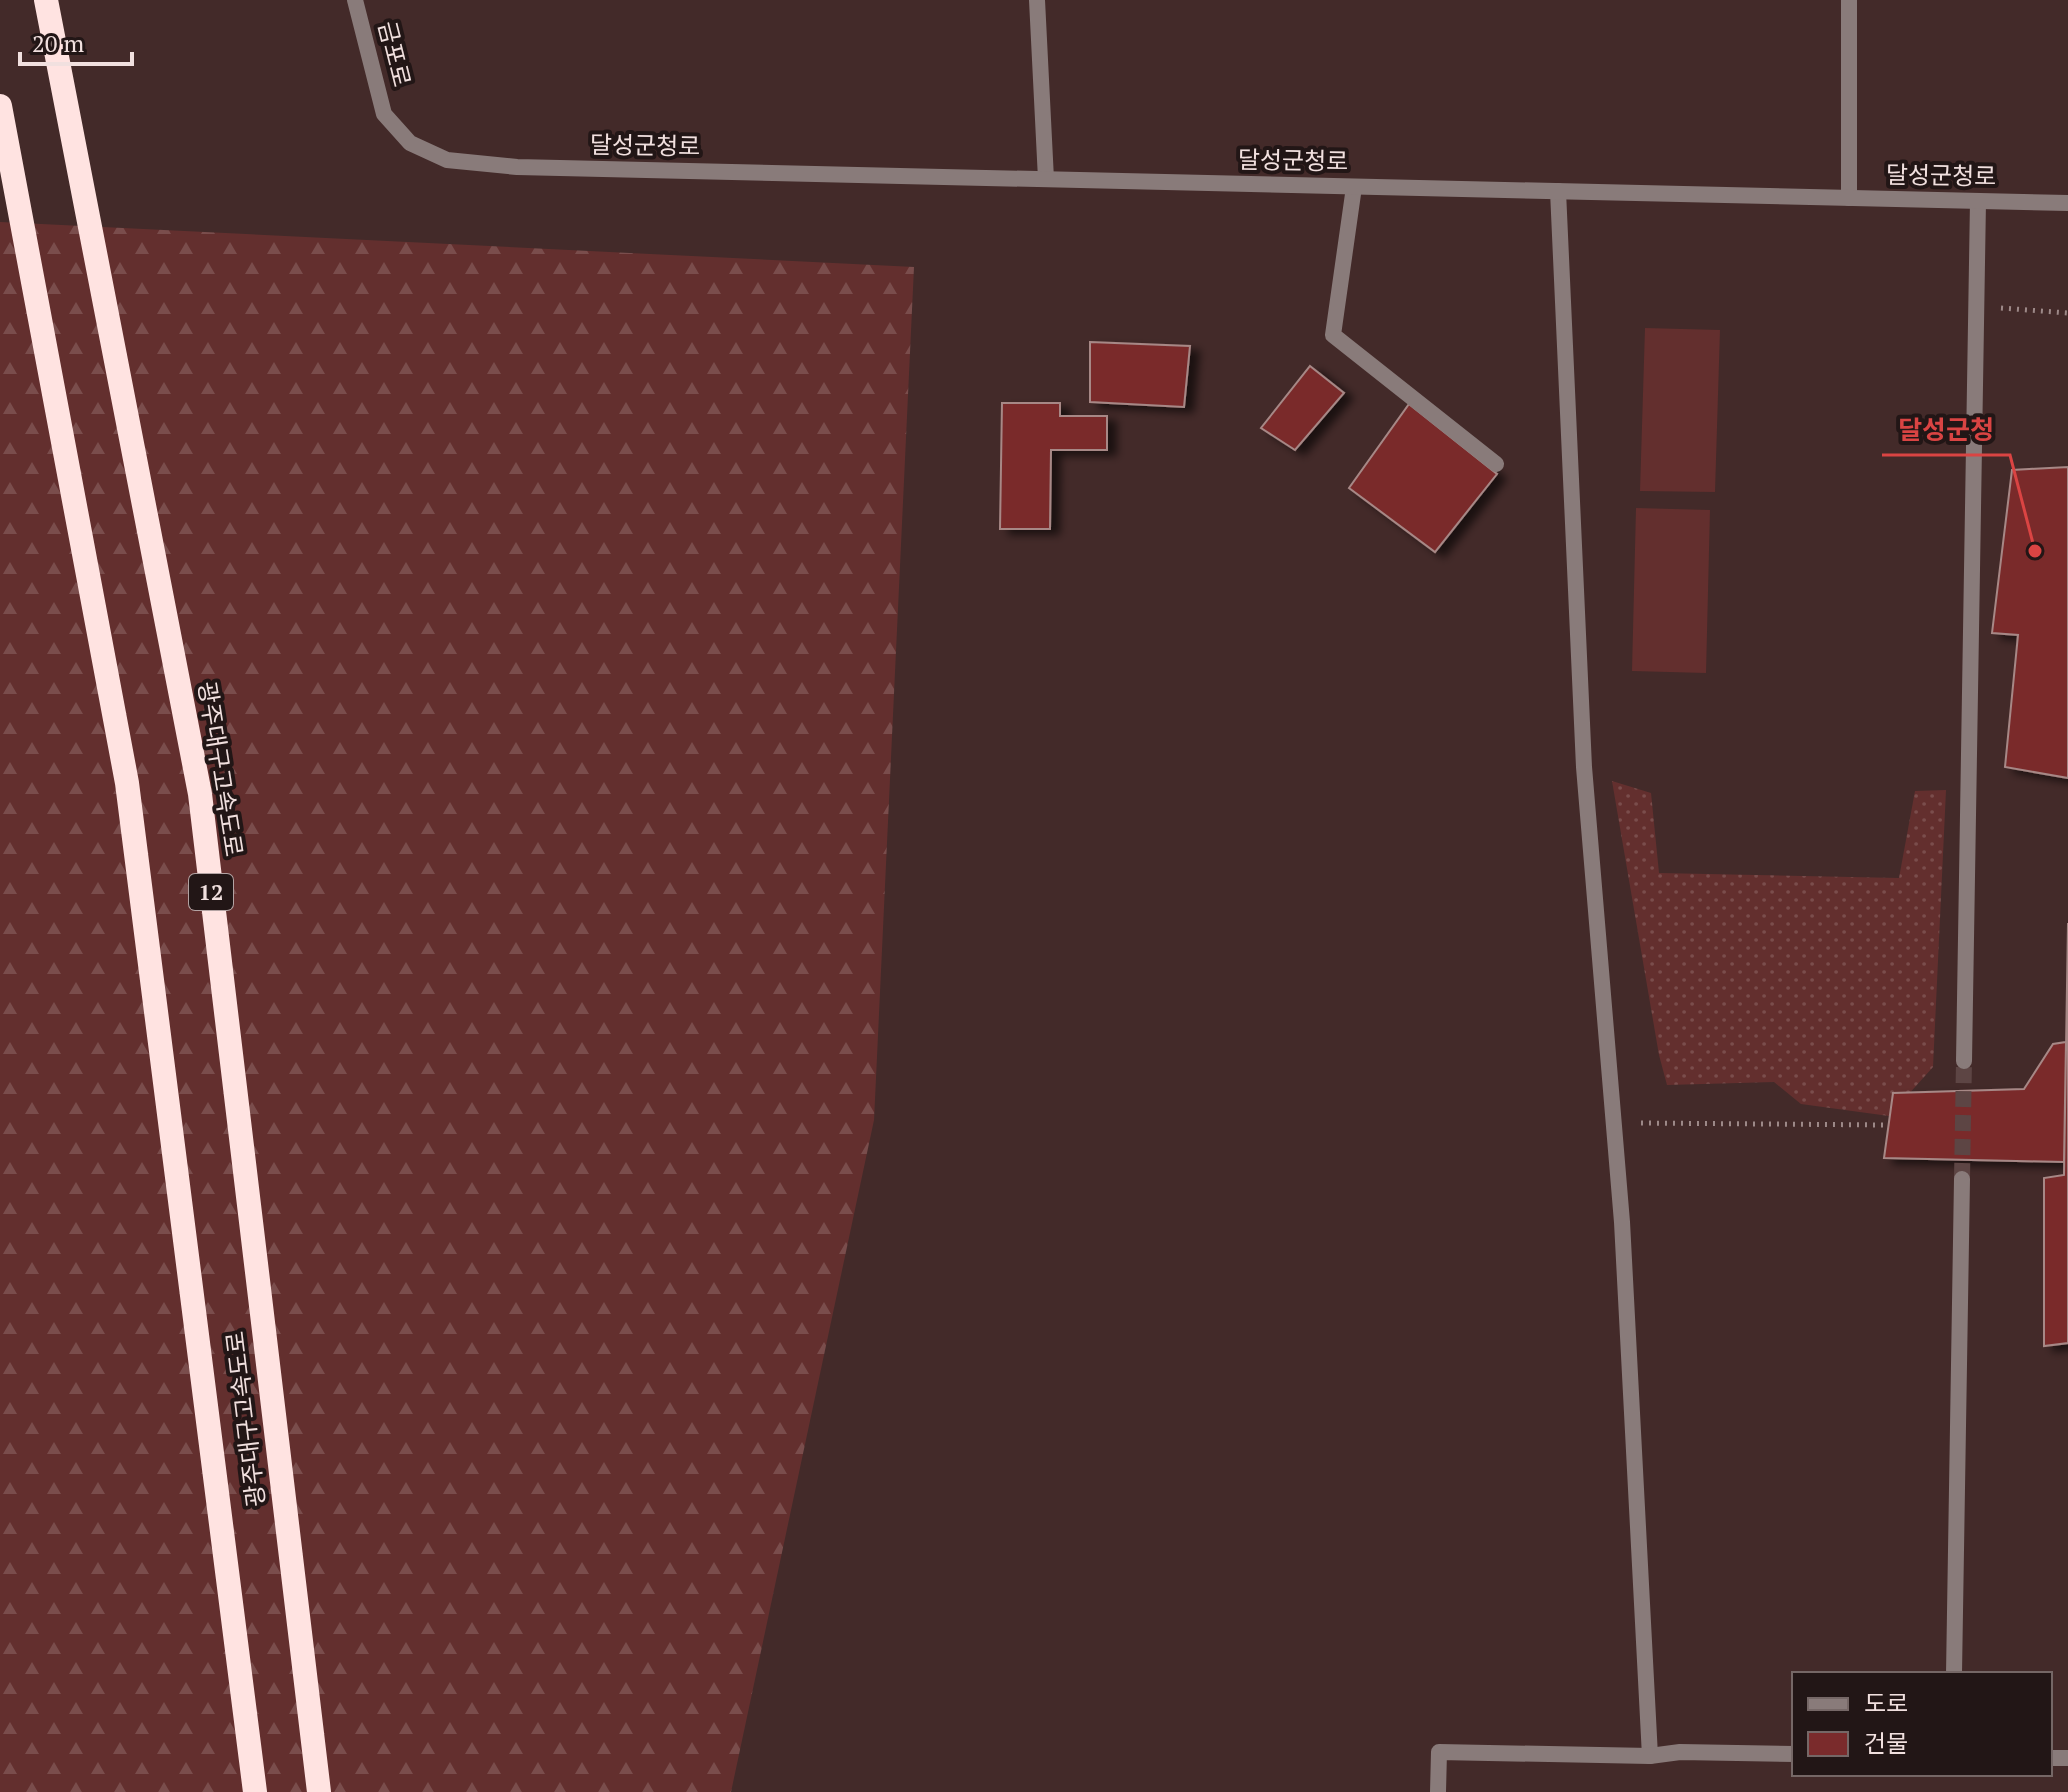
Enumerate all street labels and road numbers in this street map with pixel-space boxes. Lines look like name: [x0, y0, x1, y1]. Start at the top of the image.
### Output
street label: 금포로: [371, 18, 419, 90]
street label: 달성군청로: [590, 128, 700, 162]
street label: 달성군청로: [1238, 143, 1348, 177]
street label: 달성군청로: [1886, 158, 1996, 192]
street label: 광주대구고속도로: [191, 679, 251, 859]
road number: 12: [189, 874, 233, 910]
street label: 광주대구고속도로: [218, 1330, 272, 1509]

